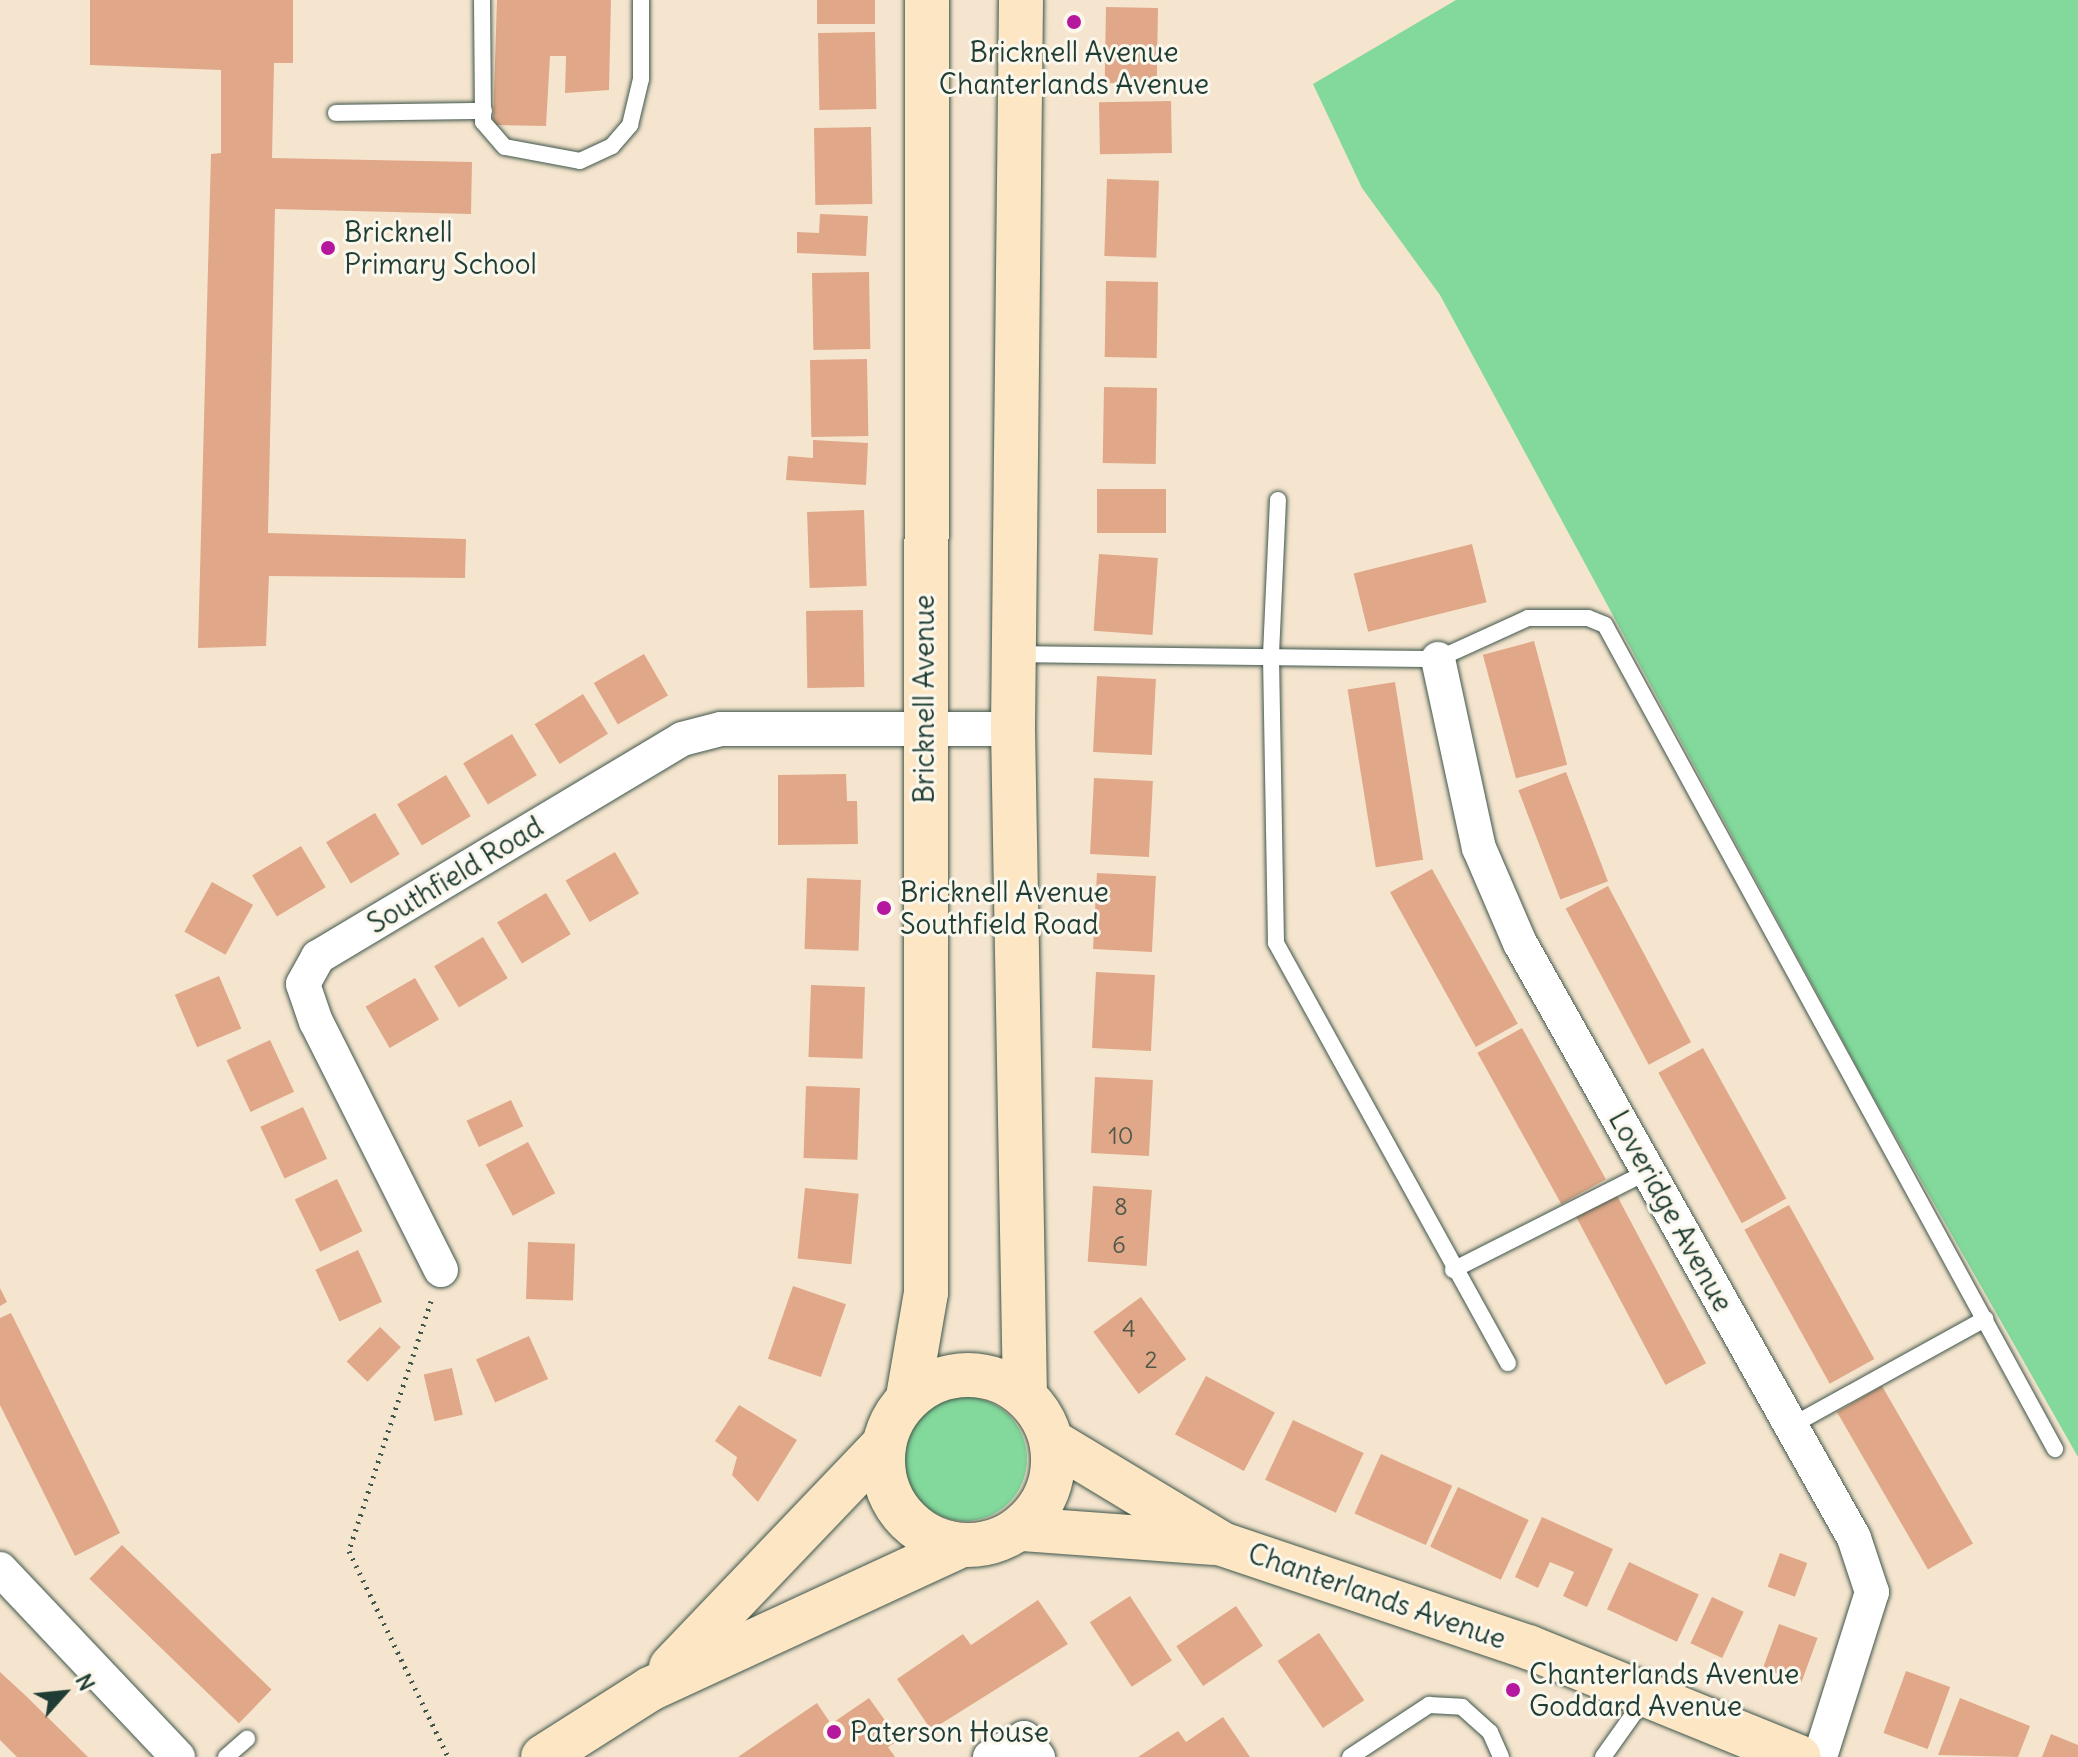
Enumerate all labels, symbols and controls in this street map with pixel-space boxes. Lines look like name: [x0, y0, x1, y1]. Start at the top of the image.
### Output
marker: Bricknell Avenue Chanterlands Avenue: [1065, 13, 1083, 31]
place label: Bricknell Avenue Chanterlands Avenue: [939, 35, 1209, 101]
place label: Bricknell Primary School: [344, 215, 537, 281]
marker: Bricknell Primary School: [319, 239, 337, 257]
street label: Bricknell Avenue: [907, 595, 941, 803]
street label: Southfield Road: [361, 809, 549, 941]
place label: Bricknell Avenue Southfield Road: [900, 875, 1109, 941]
marker: Bricknell Avenue Southfield Road: [875, 899, 893, 917]
street label: Loveridge Avenue: [1602, 1105, 1740, 1317]
house number: 10: [1108, 1122, 1134, 1150]
house number: 8: [1114, 1193, 1128, 1221]
house number: 6: [1112, 1231, 1126, 1259]
house number: 4: [1122, 1315, 1136, 1343]
house number: 2: [1144, 1346, 1158, 1374]
street label: Chanterlands Avenue: [1244, 1536, 1510, 1656]
north arrow: [24, 1653, 104, 1733]
place label: Chanterlands Avenue Goddard Avenue: [1529, 1657, 1799, 1723]
text: N: [69, 1669, 101, 1695]
marker: Chanterlands Avenue Goddard Avenue: [1504, 1681, 1522, 1699]
place label: Paterson House: [850, 1715, 1049, 1749]
marker: Paterson House: [825, 1723, 843, 1741]

